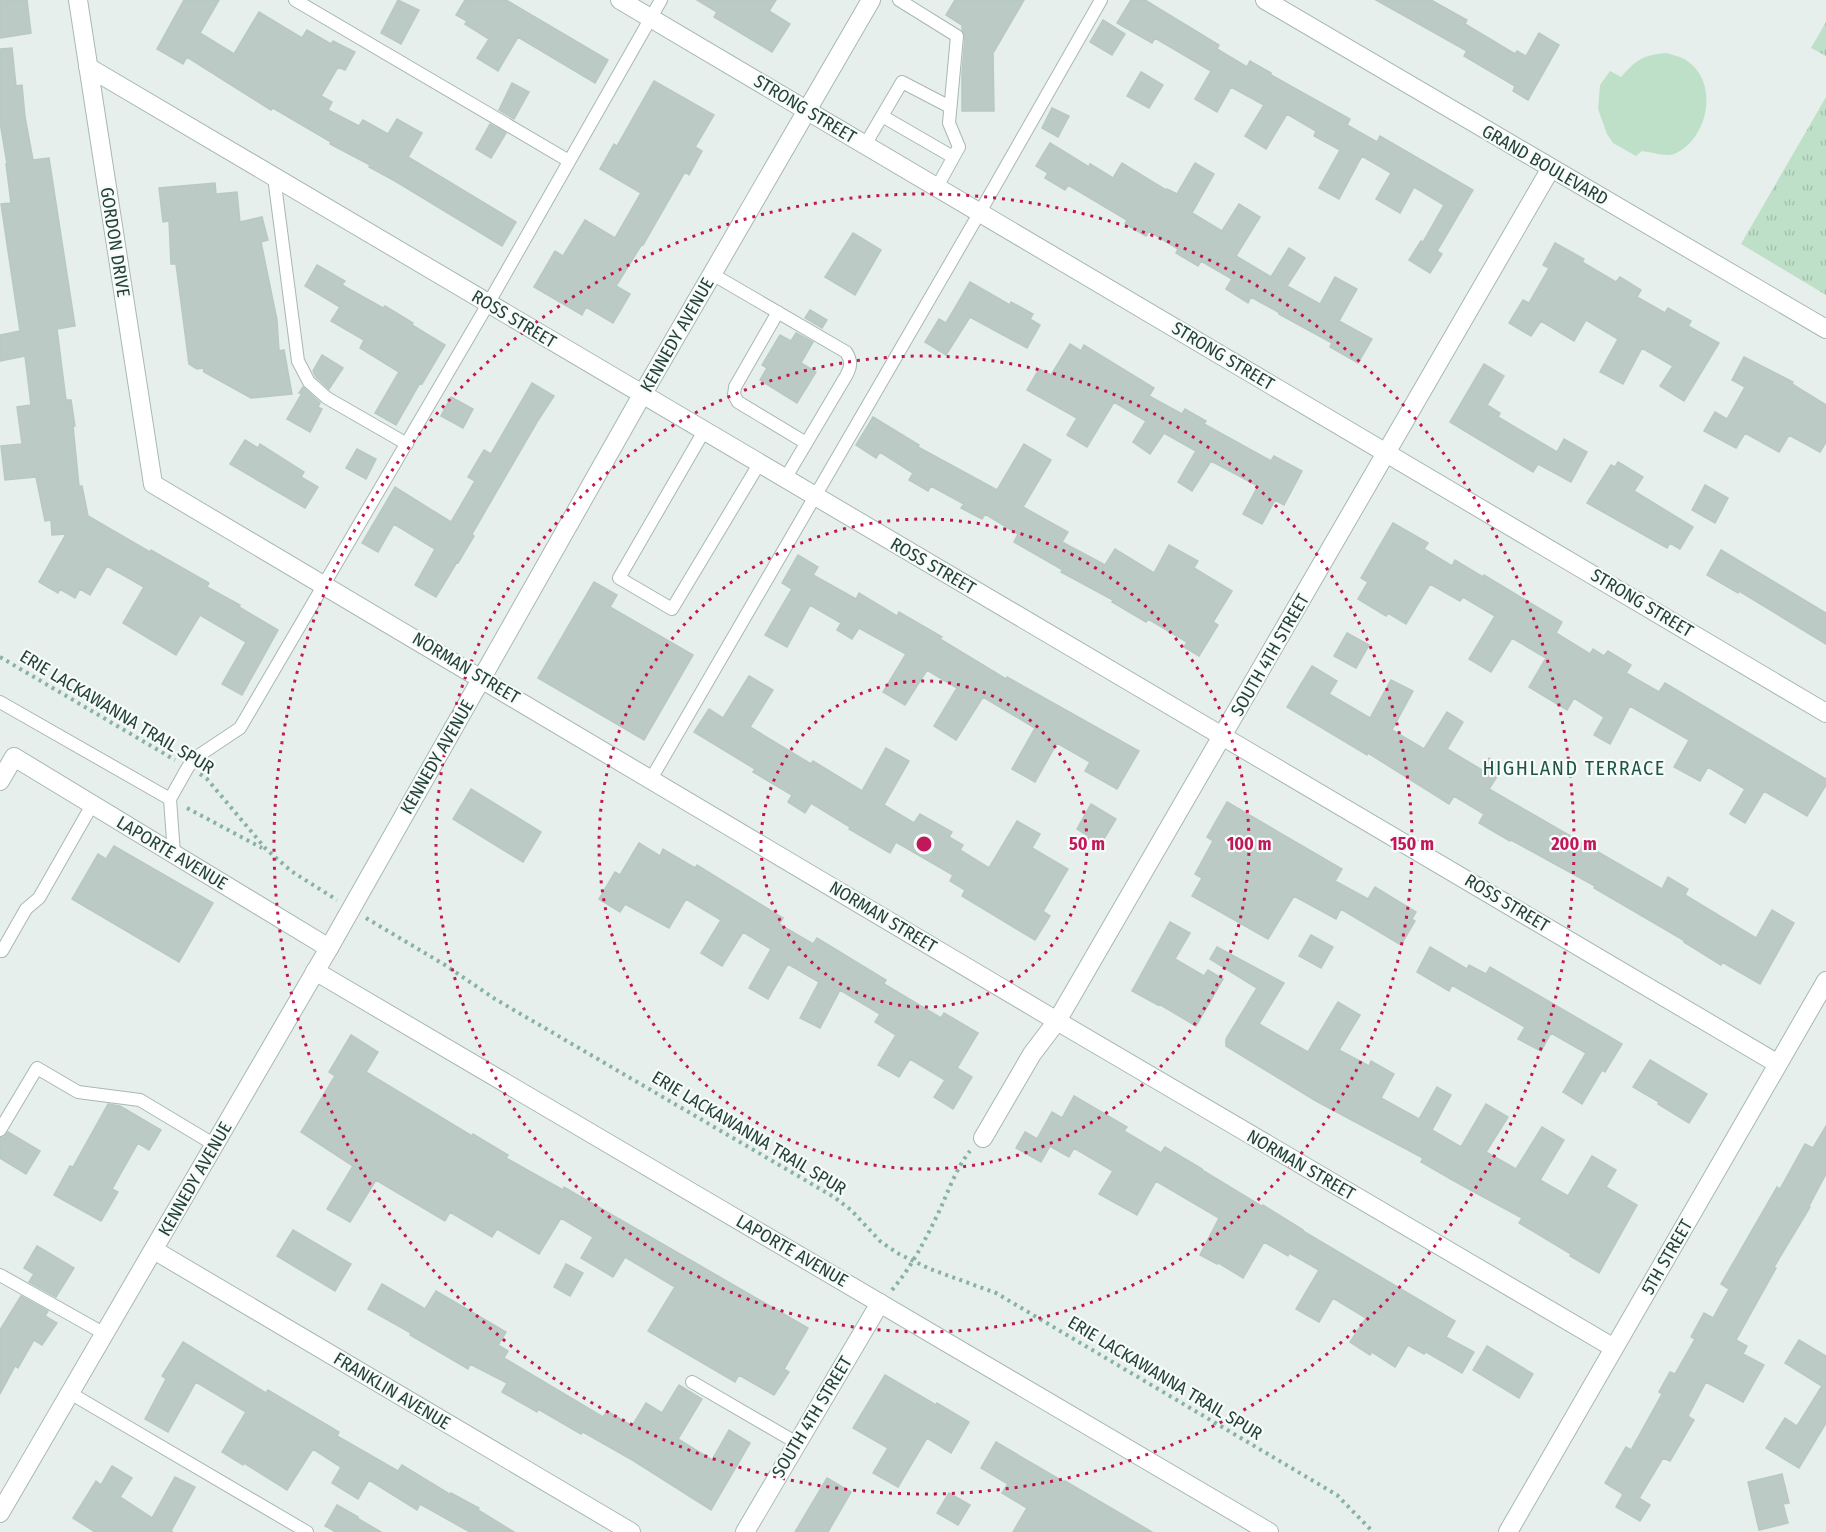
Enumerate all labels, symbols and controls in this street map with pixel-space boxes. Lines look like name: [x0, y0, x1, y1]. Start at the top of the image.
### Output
street label: STRONG STREET: [750, 70, 861, 148]
street label: GRAND BOULEVARD: [1478, 120, 1612, 210]
street label: GORDON DRIVE: [95, 185, 135, 299]
street label: KENNEDY AVENUE: [635, 274, 719, 396]
street label: ROSS STREET: [468, 285, 561, 353]
street label: STRONG STREET: [1168, 317, 1279, 395]
street label: ROSS STREET: [886, 533, 980, 600]
street label: STRONG STREET: [1587, 564, 1698, 642]
street label: SOUTH 4TH STREET: [1226, 589, 1314, 720]
street label: NORMAN STREET: [408, 627, 524, 709]
street label: ERIE LACKAWANNA TRAIL SPUR: [16, 645, 218, 779]
street label: KENNEDY AVENUE: [395, 696, 479, 818]
district label: HIGHLAND TERRACE: [1482, 756, 1666, 780]
street label: LAPORTE AVENUE: [113, 811, 231, 895]
text: 50 m: [1069, 833, 1105, 855]
text: 100 m: [1227, 833, 1271, 855]
text: 150 m: [1390, 833, 1434, 855]
text: 200 m: [1550, 833, 1597, 855]
centre of rings: [914, 834, 934, 854]
street label: ROSS STREET: [1461, 869, 1554, 937]
street label: NORMAN STREET: [825, 876, 941, 958]
street label: ERIE LACKAWANNA TRAIL SPUR: [648, 1066, 850, 1200]
street label: KENNEDY AVENUE: [153, 1118, 237, 1240]
street label: NORMAN STREET: [1243, 1125, 1360, 1205]
street label: LAPORTE AVENUE: [732, 1210, 852, 1292]
street label: 5TH STREET: [1637, 1215, 1698, 1298]
street label: ERIE LACKAWANNA TRAIL SPUR: [1064, 1311, 1266, 1445]
street label: FRANKLIN AVENUE: [330, 1348, 454, 1434]
street label: SOUTH 4TH STREET: [767, 1352, 857, 1482]

